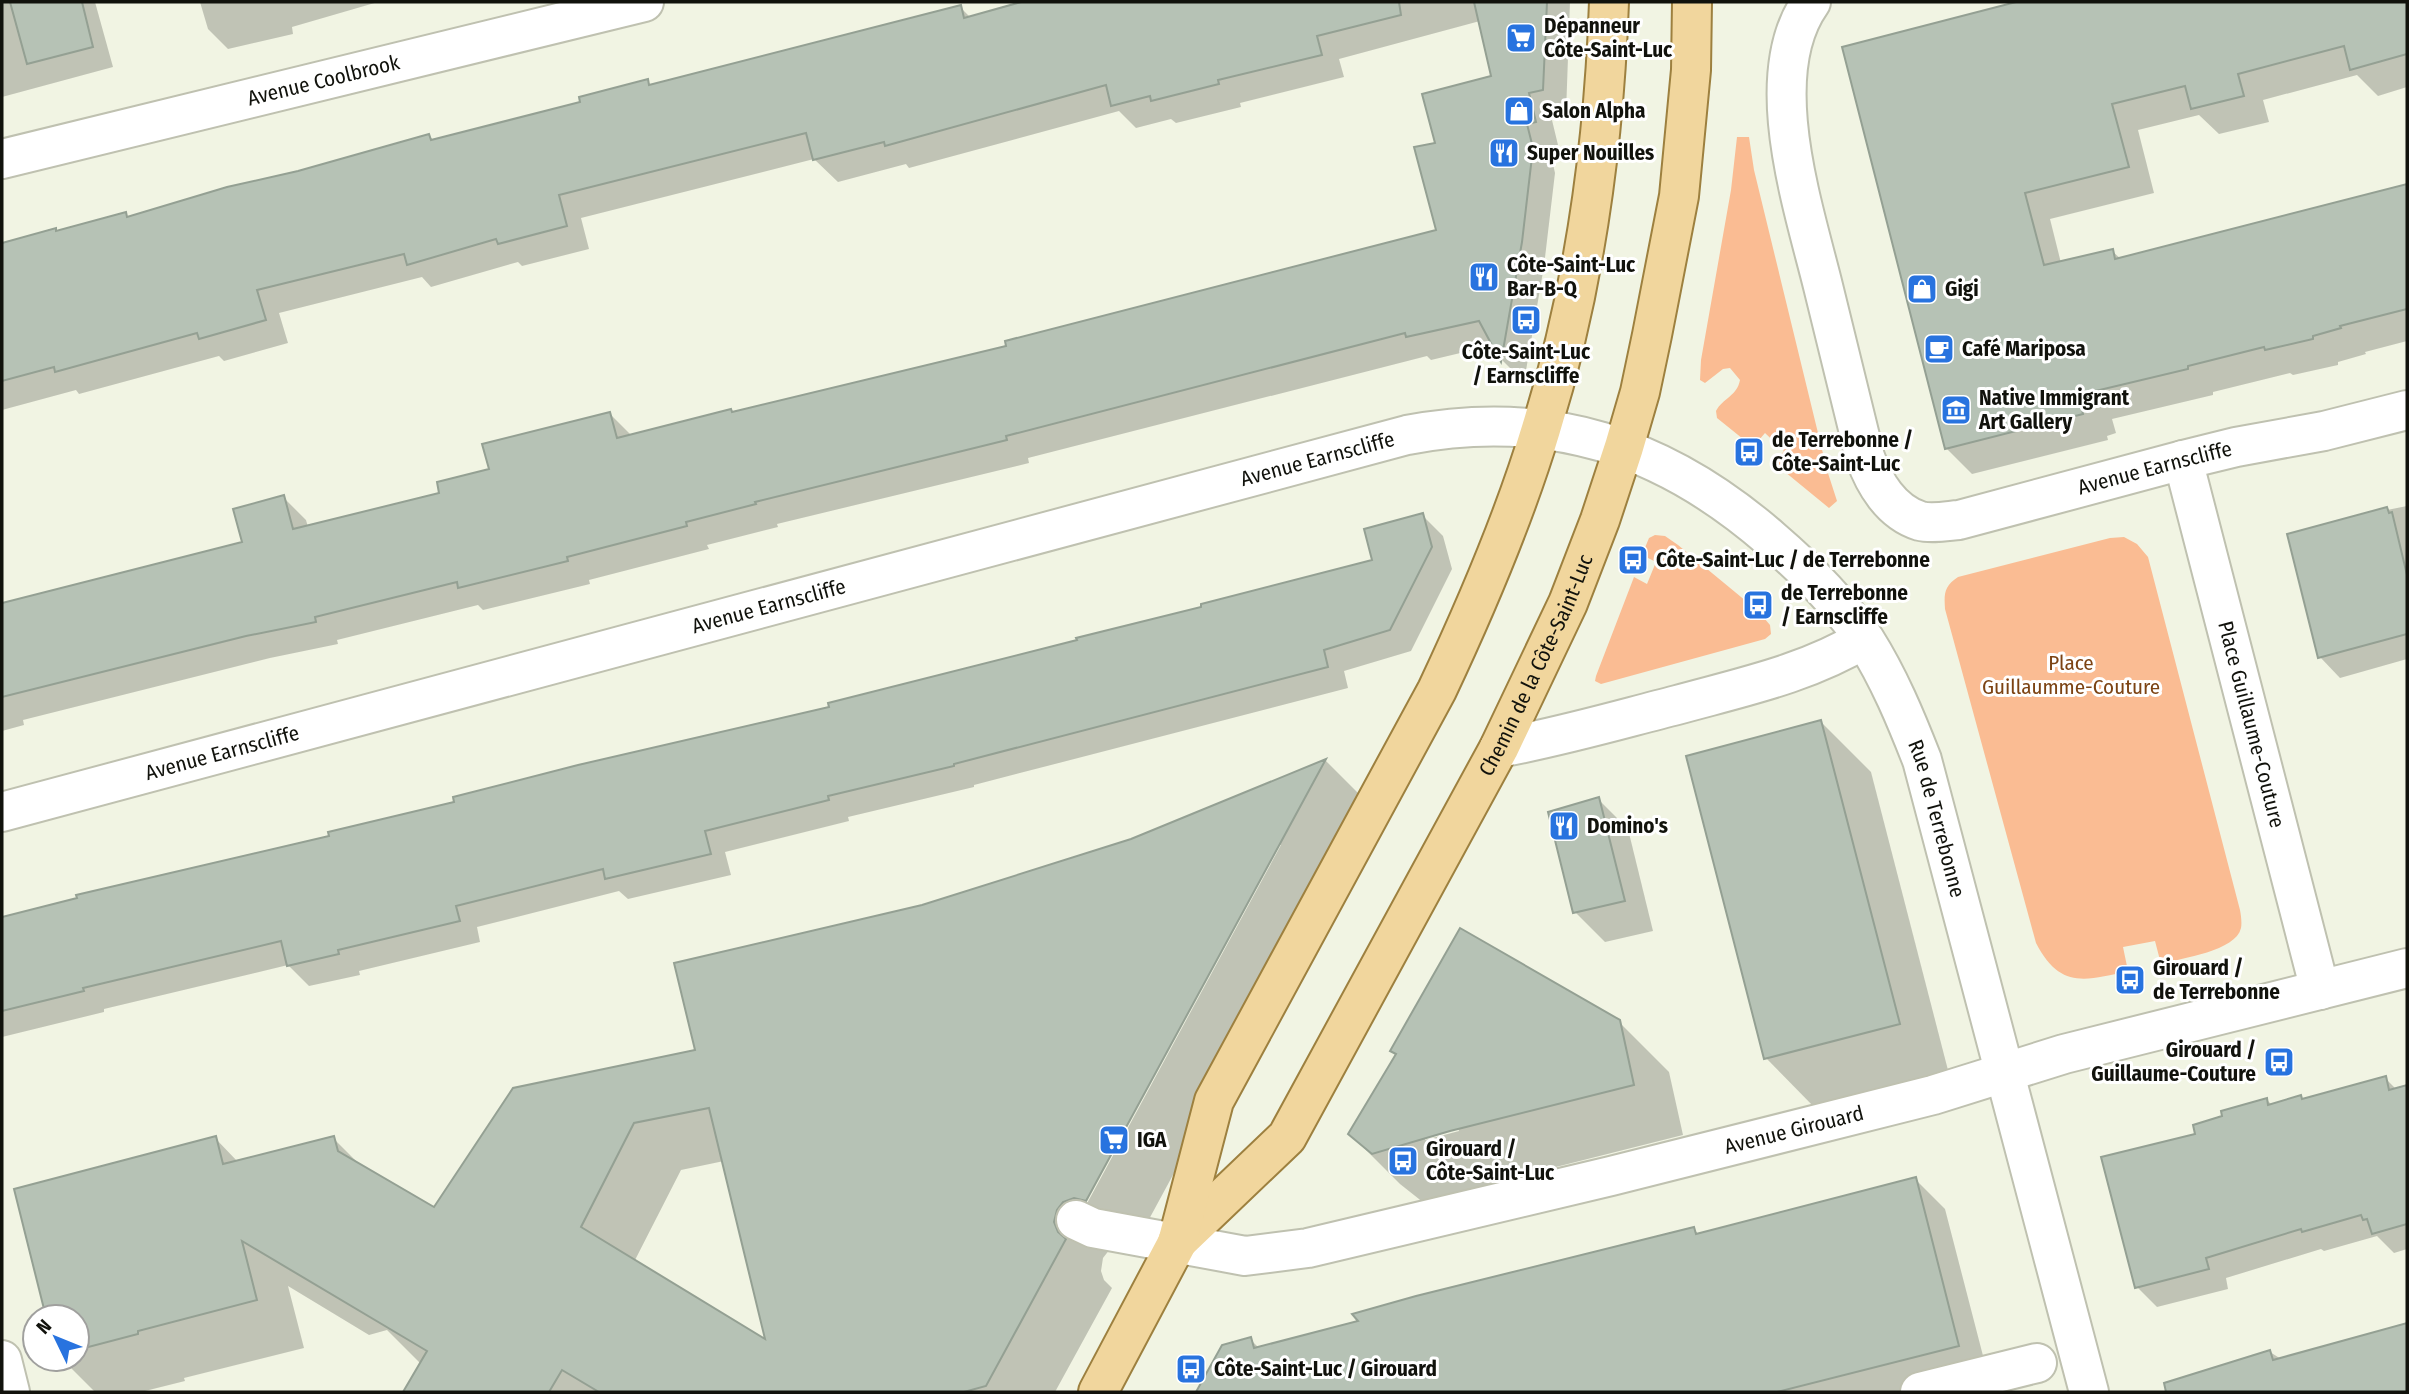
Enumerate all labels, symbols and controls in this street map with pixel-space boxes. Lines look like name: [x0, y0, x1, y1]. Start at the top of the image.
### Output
place label: Dépanneur Côte-Saint-Luc: [1544, 13, 1673, 63]
supermarket icon: Dépanneur Côte-Saint-Luc: [1504, 21, 1538, 55]
street label: Avenue Coolbrook: [245, 49, 402, 112]
shop icon: Salon Alpha: [1502, 94, 1536, 128]
place label: Salon Alpha: [1542, 98, 1645, 124]
restaurant icon: Super Nouilles: [1487, 136, 1521, 170]
place label: Super Nouilles: [1527, 140, 1654, 166]
place label: Côte-Saint-Luc Bar-B-Q: [1507, 252, 1636, 302]
restaurant icon: Côte-Saint-Luc Bar-B-Q: [1467, 260, 1501, 294]
shop icon: Gigi: [1905, 272, 1939, 306]
place label: Gigi: [1945, 276, 1979, 302]
bus stop icon: Côte-Saint-Luc / Earnscliffe: [1509, 303, 1543, 337]
cafe icon: Café Mariposa: [1922, 332, 1956, 366]
place label: Café Mariposa: [1962, 336, 2086, 362]
place label: Côte-Saint-Luc / Earnscliffe: [1462, 339, 1591, 389]
place label: Native Immigrant Art Gallery: [1978, 385, 2130, 435]
museum icon: Native Immigrant Art Gallery: [1939, 393, 1973, 427]
street label: Avenue Earnscliffe: [1238, 426, 1397, 492]
place label: de Terrebonne / Côte-Saint-Luc: [1772, 427, 1913, 477]
bus stop icon: de Terrebonne / Côte-Saint-Luc: [1732, 435, 1766, 469]
street label: Avenue Earnscliffe: [2075, 436, 2234, 501]
bus stop icon: Côte-Saint-Luc / de Terrebonne: [1616, 543, 1650, 577]
place label: Côte-Saint-Luc / de Terrebonne: [1656, 547, 1930, 573]
street label: Chemin de la Côte-Saint-Luc: [1473, 551, 1599, 780]
street label: Avenue Earnscliffe: [689, 573, 849, 639]
place label: de Terrebonne / Earnscliffe: [1781, 580, 1908, 630]
bus stop icon: de Terrebonne / Earnscliffe: [1741, 588, 1775, 622]
street label: Place Guillaume-Couture: [2212, 618, 2291, 830]
park label: Place Guillaumme-Couture: [1982, 650, 2160, 700]
street label: Avenue Earnscliffe: [142, 720, 302, 786]
street label: Rue de Terrebonne: [1902, 736, 1971, 900]
restaurant icon: Domino's: [1547, 809, 1581, 843]
place label: Domino's: [1587, 813, 1668, 839]
place label: Girouard / de Terrebonne: [2153, 955, 2280, 1005]
bus stop icon: Girouard / de Terrebonne: [2113, 963, 2147, 997]
place label: Girouard / Guillaume-Couture: [2091, 1037, 2256, 1087]
bus stop icon: Girouard / Guillaume-Couture: [2262, 1045, 2296, 1079]
street label: Avenue Girouard: [1722, 1100, 1866, 1160]
supermarket icon: IGA: [1097, 1123, 1131, 1157]
place label: IGA: [1137, 1127, 1167, 1153]
place label: Girouard / Côte-Saint-Luc: [1426, 1136, 1555, 1186]
bus stop icon: Girouard / Côte-Saint-Luc: [1386, 1144, 1420, 1178]
north arrow: [21, 1303, 91, 1373]
text: N: [32, 1315, 56, 1339]
bus stop icon: Côte-Saint-Luc / Girouard: [1174, 1352, 1208, 1386]
place label: Côte-Saint-Luc / Girouard: [1214, 1356, 1437, 1382]

